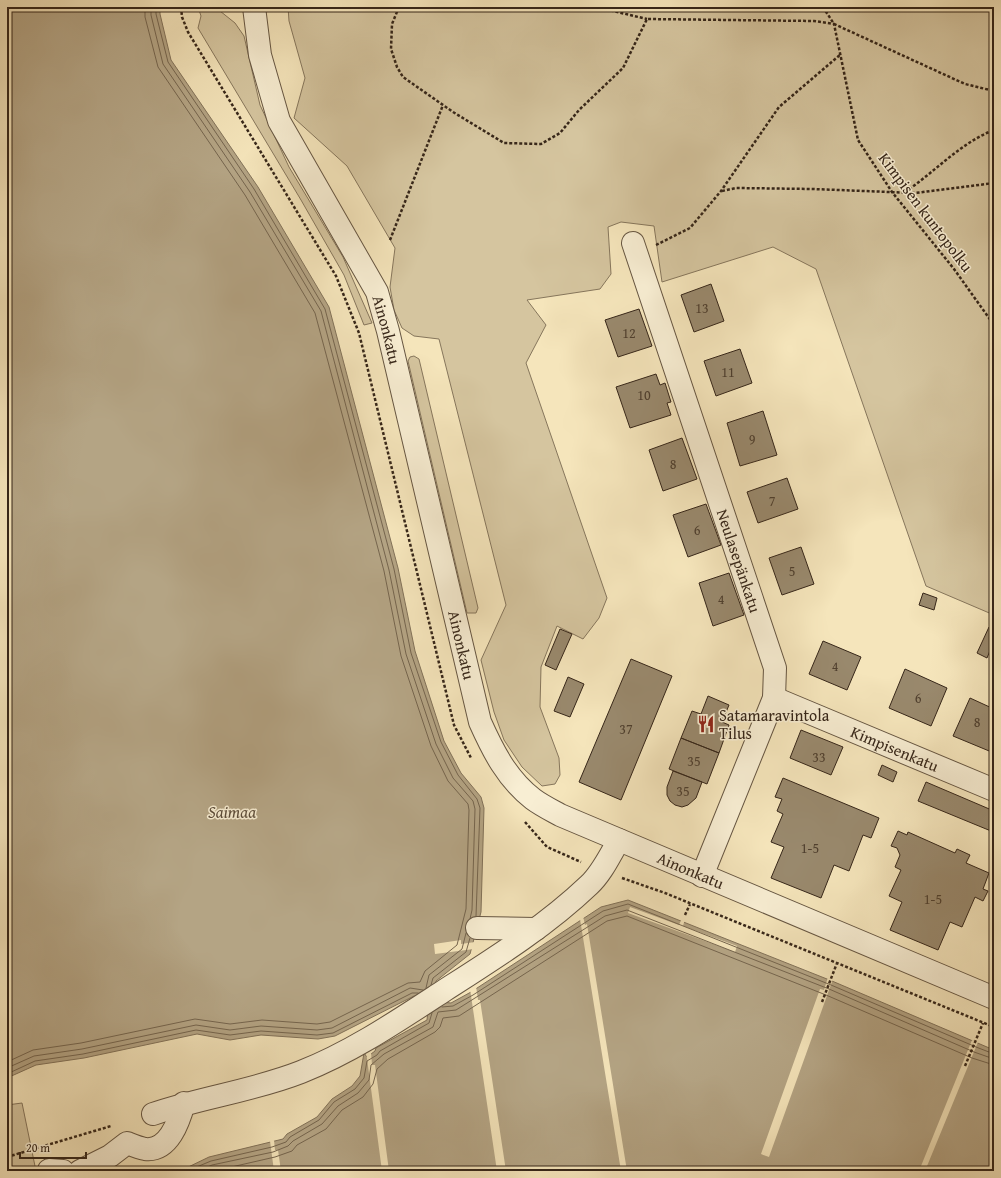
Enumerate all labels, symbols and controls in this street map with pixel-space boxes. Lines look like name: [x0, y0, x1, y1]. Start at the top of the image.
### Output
street label: Kimpisen kuntopolku: [873, 147, 979, 277]
street label: Ainonkatu: [366, 292, 407, 367]
house number: 13: [695, 298, 709, 318]
house number: 12: [622, 323, 636, 343]
house number: 11: [721, 362, 735, 382]
house number: 10: [637, 385, 651, 405]
house number: 9: [749, 429, 756, 449]
house number: 8: [670, 454, 677, 474]
house number: 7: [769, 491, 776, 511]
street label: Neulasepänkatu: [711, 506, 768, 616]
house number: 6: [694, 520, 701, 540]
house number: 5: [789, 561, 795, 581]
house number: 4: [718, 589, 725, 609]
street label: Ainonkatu: [442, 608, 482, 682]
house number: 4: [832, 656, 839, 676]
house number: 6: [915, 688, 922, 708]
place label: Satamaravintola Tilus: [719, 703, 830, 745]
house number: 8: [974, 712, 981, 732]
restaurant icon: Satamaravintola Tilus: [696, 714, 716, 734]
house number: 37: [619, 719, 633, 739]
street label: Kimpisenkatu: [847, 720, 943, 778]
house number: 33: [812, 747, 826, 767]
house number: 35: [687, 751, 701, 771]
house number: 35: [676, 781, 690, 801]
water label: Saimaa: [208, 799, 256, 824]
house number: 1-5: [801, 838, 819, 858]
street label: Ainonkatu: [654, 845, 728, 895]
house number: 1-5: [924, 889, 942, 909]
scale bar: [20, 1134, 86, 1160]
text: 20 m: [26, 1139, 50, 1156]

